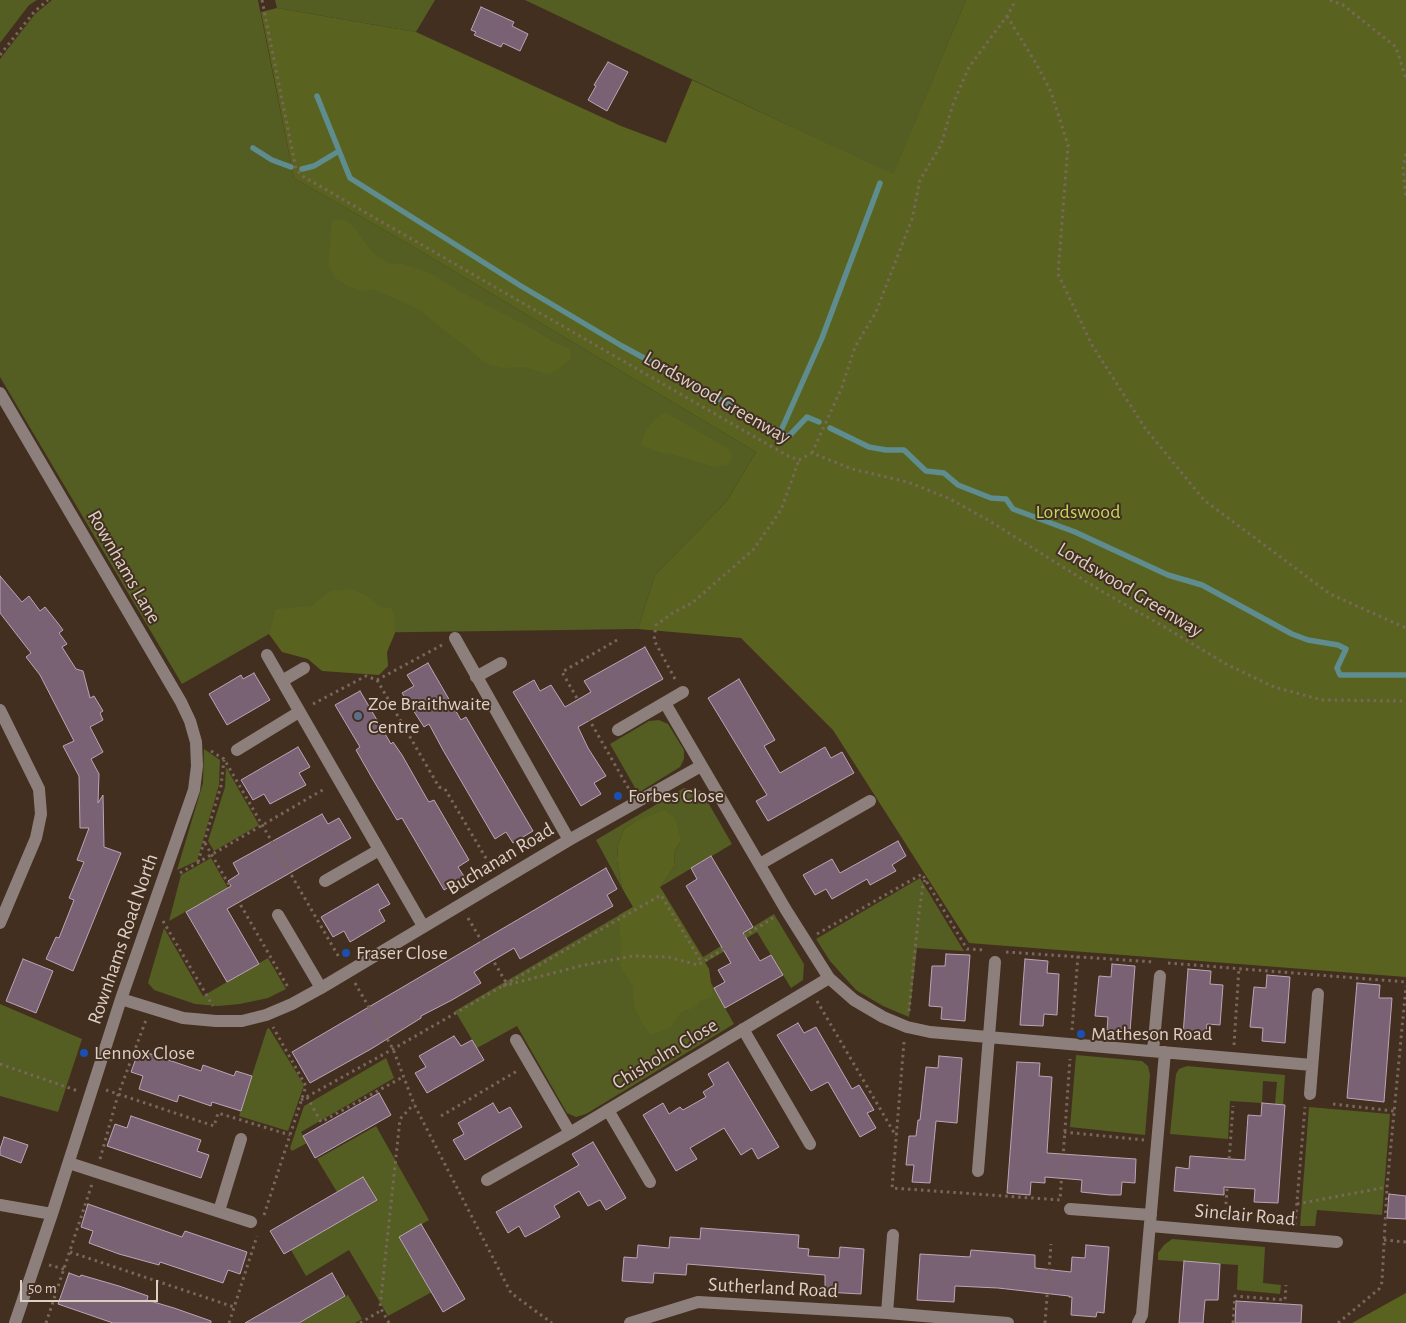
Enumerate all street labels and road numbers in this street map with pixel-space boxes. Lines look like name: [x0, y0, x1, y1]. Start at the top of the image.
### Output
street label: Lordswood Greenway: [639, 346, 795, 450]
street label: Rownhams Lane: [82, 506, 166, 628]
street label: Lordswood Greenway: [1053, 537, 1207, 643]
street label: Buchanan Road: [442, 818, 558, 900]
street label: Rownhams Road North: [83, 850, 163, 1028]
street label: Chisholm Close: [608, 1013, 722, 1095]
street label: Sinclair Road: [1194, 1199, 1296, 1231]
street label: Sutherland Road: [708, 1273, 838, 1303]

